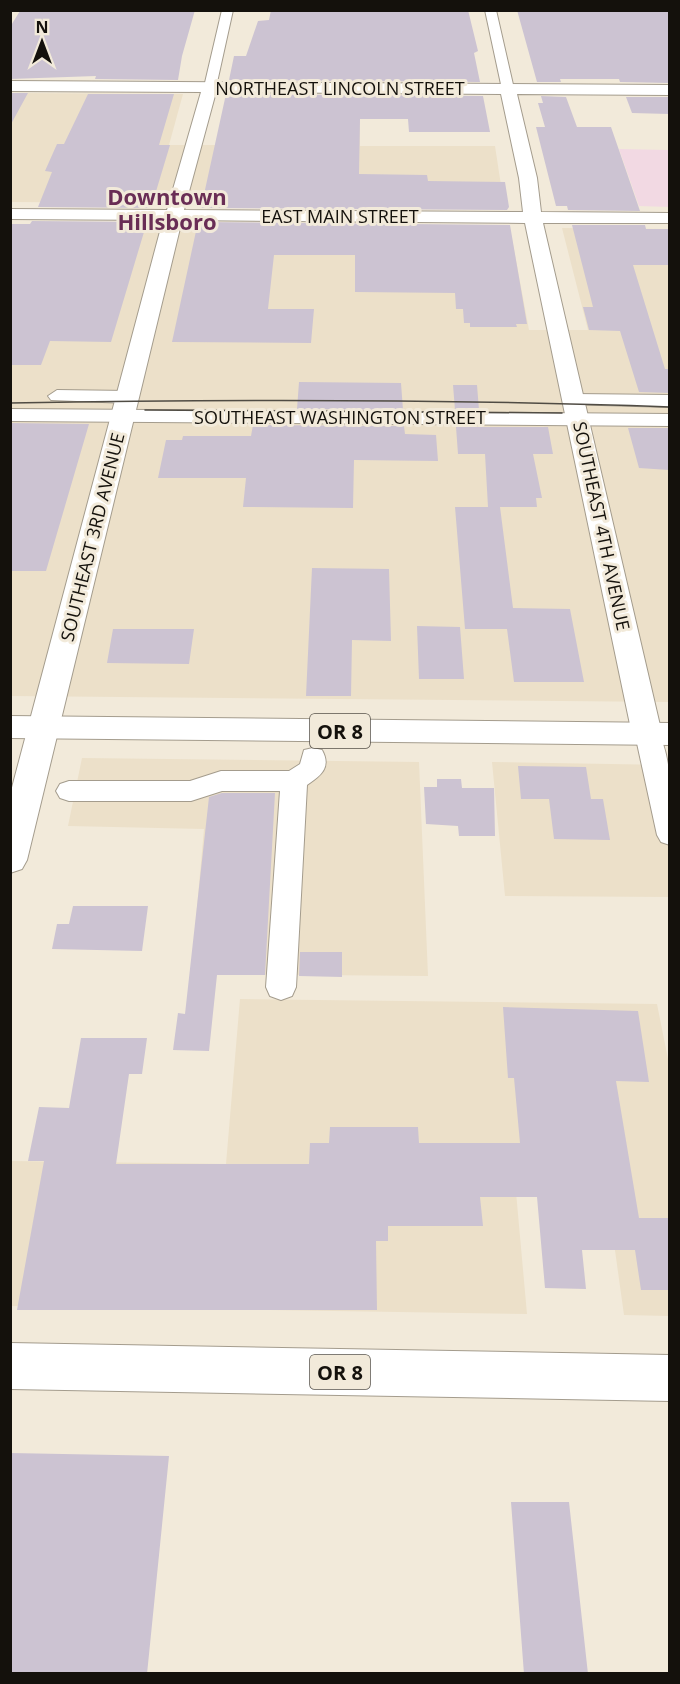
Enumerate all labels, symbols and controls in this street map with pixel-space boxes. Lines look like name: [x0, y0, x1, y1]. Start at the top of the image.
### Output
north arrow: [12, 12, 72, 72]
text: N: [35, 16, 49, 38]
street label: NORTHEAST LINCOLN STREET: [215, 76, 465, 100]
district label: Downtown Hillsboro: [107, 181, 227, 236]
street label: EAST MAIN STREET: [261, 204, 419, 228]
street label: SOUTHEAST WASHINGTON STREET: [194, 405, 486, 429]
street label: SOUTHEAST 4TH AVENUE: [568, 419, 636, 633]
street label: SOUTHEAST 3RD AVENUE: [54, 430, 130, 644]
road number: OR 8: [310, 714, 370, 748]
road number: OR 8: [310, 1355, 370, 1389]

